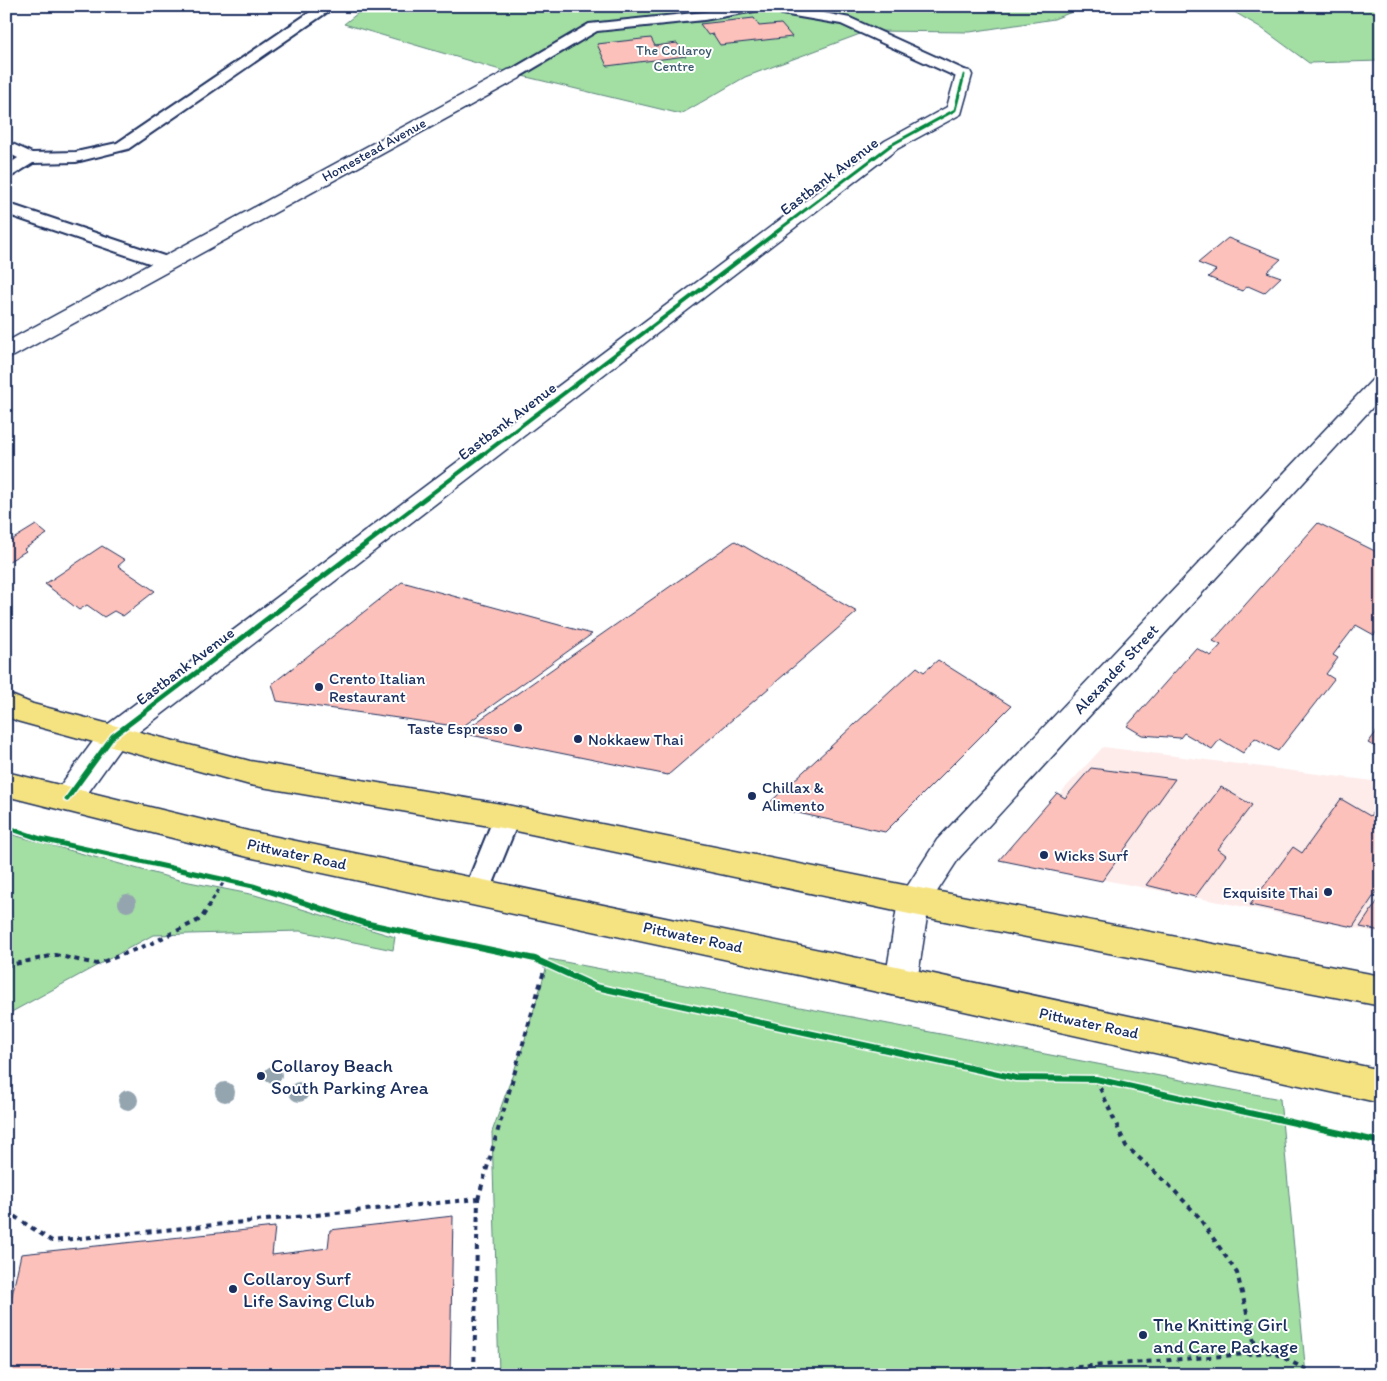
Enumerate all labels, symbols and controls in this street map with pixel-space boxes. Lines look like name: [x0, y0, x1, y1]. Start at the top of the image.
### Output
park label: The Collaroy Centre: [636, 42, 712, 75]
street label: Homestead Avenue: [319, 114, 429, 186]
street label: Eastbank Avenue: [776, 133, 882, 219]
street label: Eastbank Avenue: [454, 378, 560, 464]
street label: Alexander Street: [1070, 620, 1162, 718]
street label: Eastbank Avenue: [132, 623, 238, 709]
place label: Crento Italian Restaurant: [329, 669, 425, 706]
marker: Crento Italian Restaurant: [313, 681, 325, 693]
place label: Taste Espresso: [407, 719, 508, 738]
marker: Taste Espresso: [512, 722, 524, 734]
place label: Nokkaew Thai: [588, 730, 684, 749]
marker: Nokkaew Thai: [572, 733, 584, 745]
place label: Chillax & Alimento: [762, 778, 825, 815]
marker: Chillax & Alimento: [746, 790, 758, 802]
street label: Pittwater Road: [245, 834, 349, 874]
place label: Wicks Surf: [1054, 846, 1128, 865]
marker: Wicks Surf: [1038, 849, 1050, 861]
place label: Exquisite Thai: [1223, 883, 1318, 902]
marker: Exquisite Thai: [1322, 886, 1334, 898]
street label: Pittwater Road: [641, 917, 745, 957]
street label: Pittwater Road: [1037, 1003, 1141, 1043]
place label: Collaroy Beach South Parking Area: [271, 1054, 429, 1099]
marker: Collaroy Beach South Parking Area: [255, 1070, 267, 1082]
place label: Collaroy Surf Life Saving Club: [243, 1267, 375, 1312]
marker: Collaroy Surf Life Saving Club: [227, 1283, 239, 1295]
place label: The Knitting Girl and Care Package: [1153, 1313, 1298, 1358]
marker: The Knitting Girl and Care Package: [1137, 1329, 1149, 1341]

